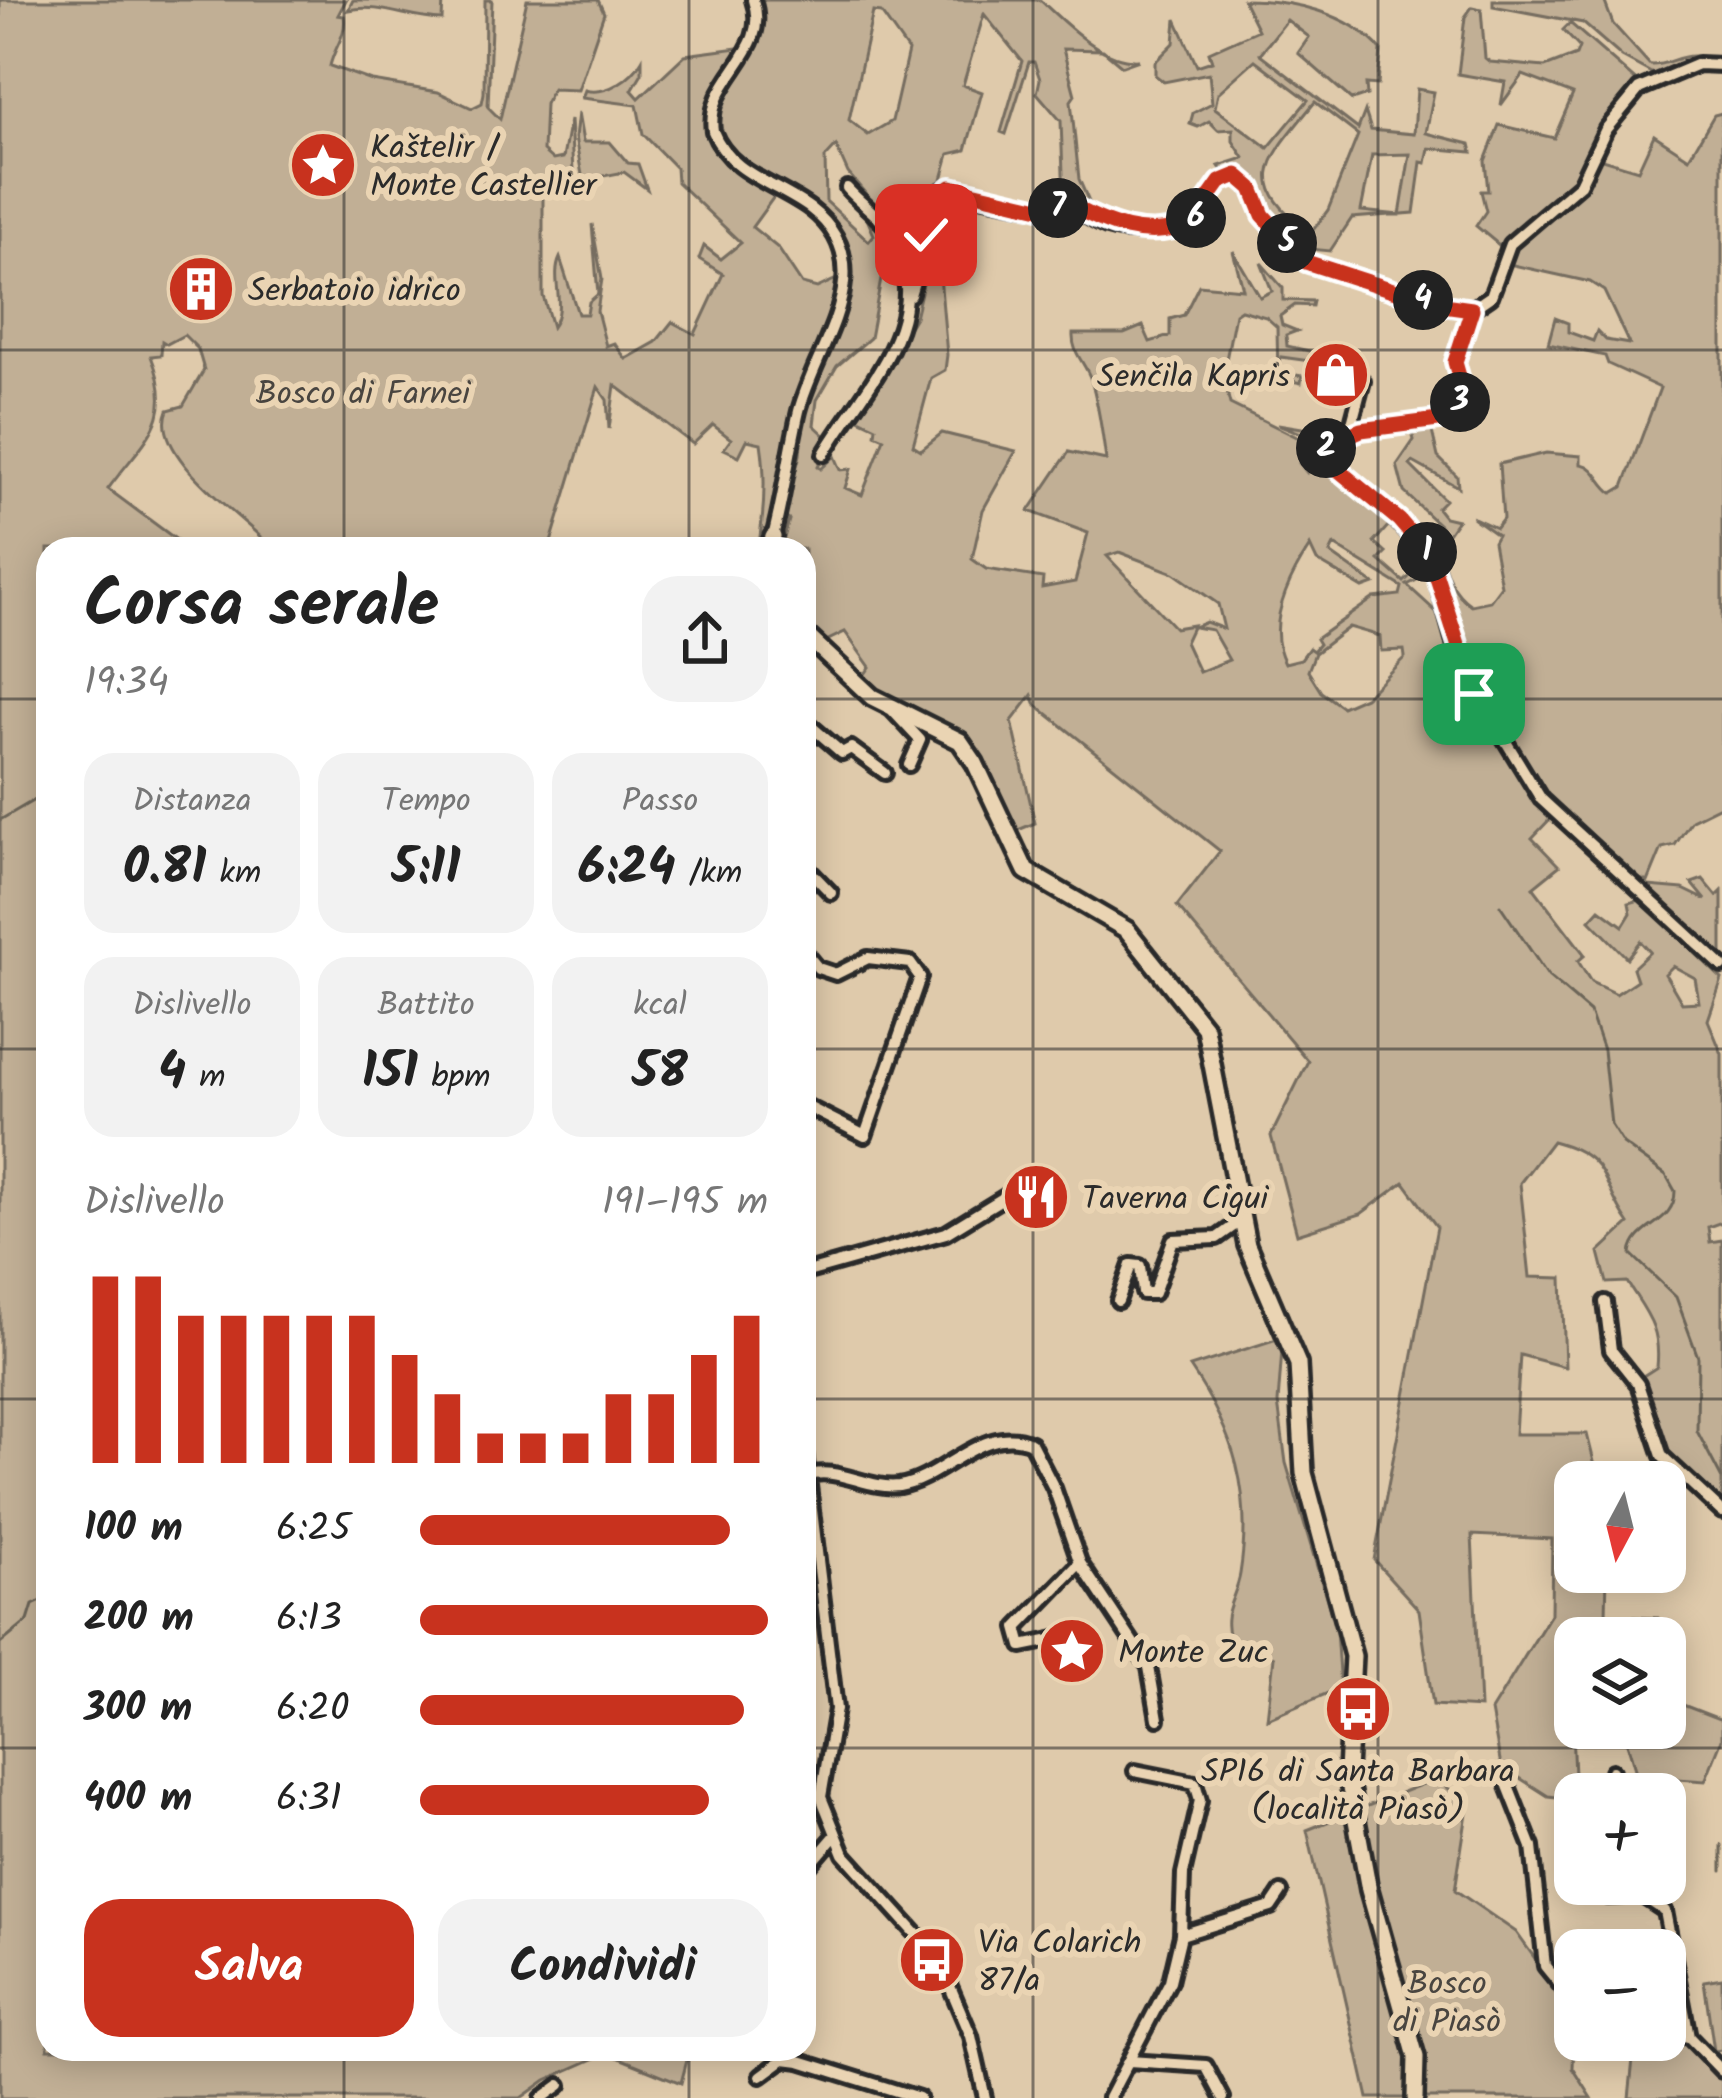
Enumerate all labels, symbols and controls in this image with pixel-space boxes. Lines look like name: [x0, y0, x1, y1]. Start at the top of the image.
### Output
place label: Kaštelir / Monte Castellier: [370, 123, 598, 214]
place icon: Kaštelir / Monte Castellier: [288, 130, 358, 200]
pin: 7: [1028, 178, 1088, 238]
text: 7: [1050, 181, 1066, 234]
pin: [875, 184, 977, 286]
pin: 6: [1166, 188, 1226, 248]
text: 6: [1187, 191, 1205, 244]
icon: check: [893, 202, 959, 268]
pin: 5: [1257, 213, 1317, 273]
text: 5: [1279, 216, 1295, 269]
building icon: Serbatoio idrico: [166, 254, 236, 324]
place label: Serbatoio idrico: [248, 266, 461, 319]
pin: 4: [1393, 270, 1453, 330]
text: 4: [1414, 273, 1432, 326]
shop icon: Senčila Kapris: [1301, 340, 1371, 410]
place label: Senčila Kapris: [1097, 352, 1290, 405]
park label: Bosco di Farnei: [256, 369, 471, 422]
pin: 3: [1430, 372, 1490, 432]
text: 3: [1451, 375, 1469, 428]
pin: 2: [1296, 418, 1356, 478]
text: 2: [1316, 421, 1336, 474]
pin: 1: [1397, 522, 1457, 582]
text: 1: [1422, 525, 1432, 578]
text: Corsa serale: [84, 555, 439, 660]
button: share: [642, 576, 768, 702]
pin: [1423, 643, 1525, 745]
text: 19:34: [84, 653, 169, 715]
icon: arrive: [1441, 661, 1507, 727]
text: Distanza: [132, 776, 252, 829]
text: Tempo: [381, 776, 471, 829]
text: Passo: [622, 776, 698, 829]
text: 0.81: [123, 829, 206, 910]
text: 5:11: [391, 829, 461, 910]
text: 6:24: [578, 829, 676, 910]
text: km: [206, 848, 261, 901]
text: /km: [676, 848, 742, 901]
text: Dislivello: [132, 980, 252, 1033]
text: Battito: [377, 980, 475, 1033]
text: kcal: [633, 980, 687, 1033]
text: 4: [158, 1033, 186, 1114]
text: 151: [361, 1033, 418, 1114]
text: 58: [632, 1033, 688, 1114]
text: m: [186, 1052, 226, 1105]
text: bpm: [418, 1052, 491, 1105]
restaurant icon: Taverna Cigui: [1001, 1162, 1071, 1232]
text: Dislivello: [84, 1173, 225, 1235]
text: 191–195 m: [602, 1173, 768, 1235]
place label: Taverna Cigui: [1082, 1174, 1269, 1227]
north arrow: [1554, 1461, 1686, 1593]
map controls: [1554, 1461, 1686, 2061]
text: 100 m: [84, 1499, 183, 1561]
text: 6:25: [276, 1499, 351, 1561]
text: 200 m: [84, 1589, 194, 1651]
text: 6:13: [276, 1589, 342, 1651]
place icon: Monte Zuc: [1037, 1616, 1107, 1686]
button: layers: [1554, 1617, 1686, 1749]
place label: Monte Zuc: [1118, 1628, 1268, 1681]
bus stop icon: SP16 di Santa Barbara (località Piasò): [1323, 1674, 1393, 1744]
text: 300 m: [84, 1679, 192, 1741]
text: 6:20: [276, 1679, 349, 1741]
place label: SP16 di Santa Barbara (località Piasò): [1201, 1747, 1515, 1838]
text: 400 m: [84, 1769, 192, 1831]
text: 6:31: [276, 1769, 342, 1831]
button: +: [1554, 1773, 1686, 1905]
button: Salva: [84, 1899, 414, 2037]
button: Condividi: [438, 1899, 768, 2037]
place label: Via Colarich 87/a: [978, 1918, 1142, 2009]
bus stop icon: Via Colarich 87/a: [897, 1925, 967, 1995]
button: −: [1554, 1929, 1686, 2061]
park label: Bosco di Piasò: [1393, 1959, 1501, 2050]

